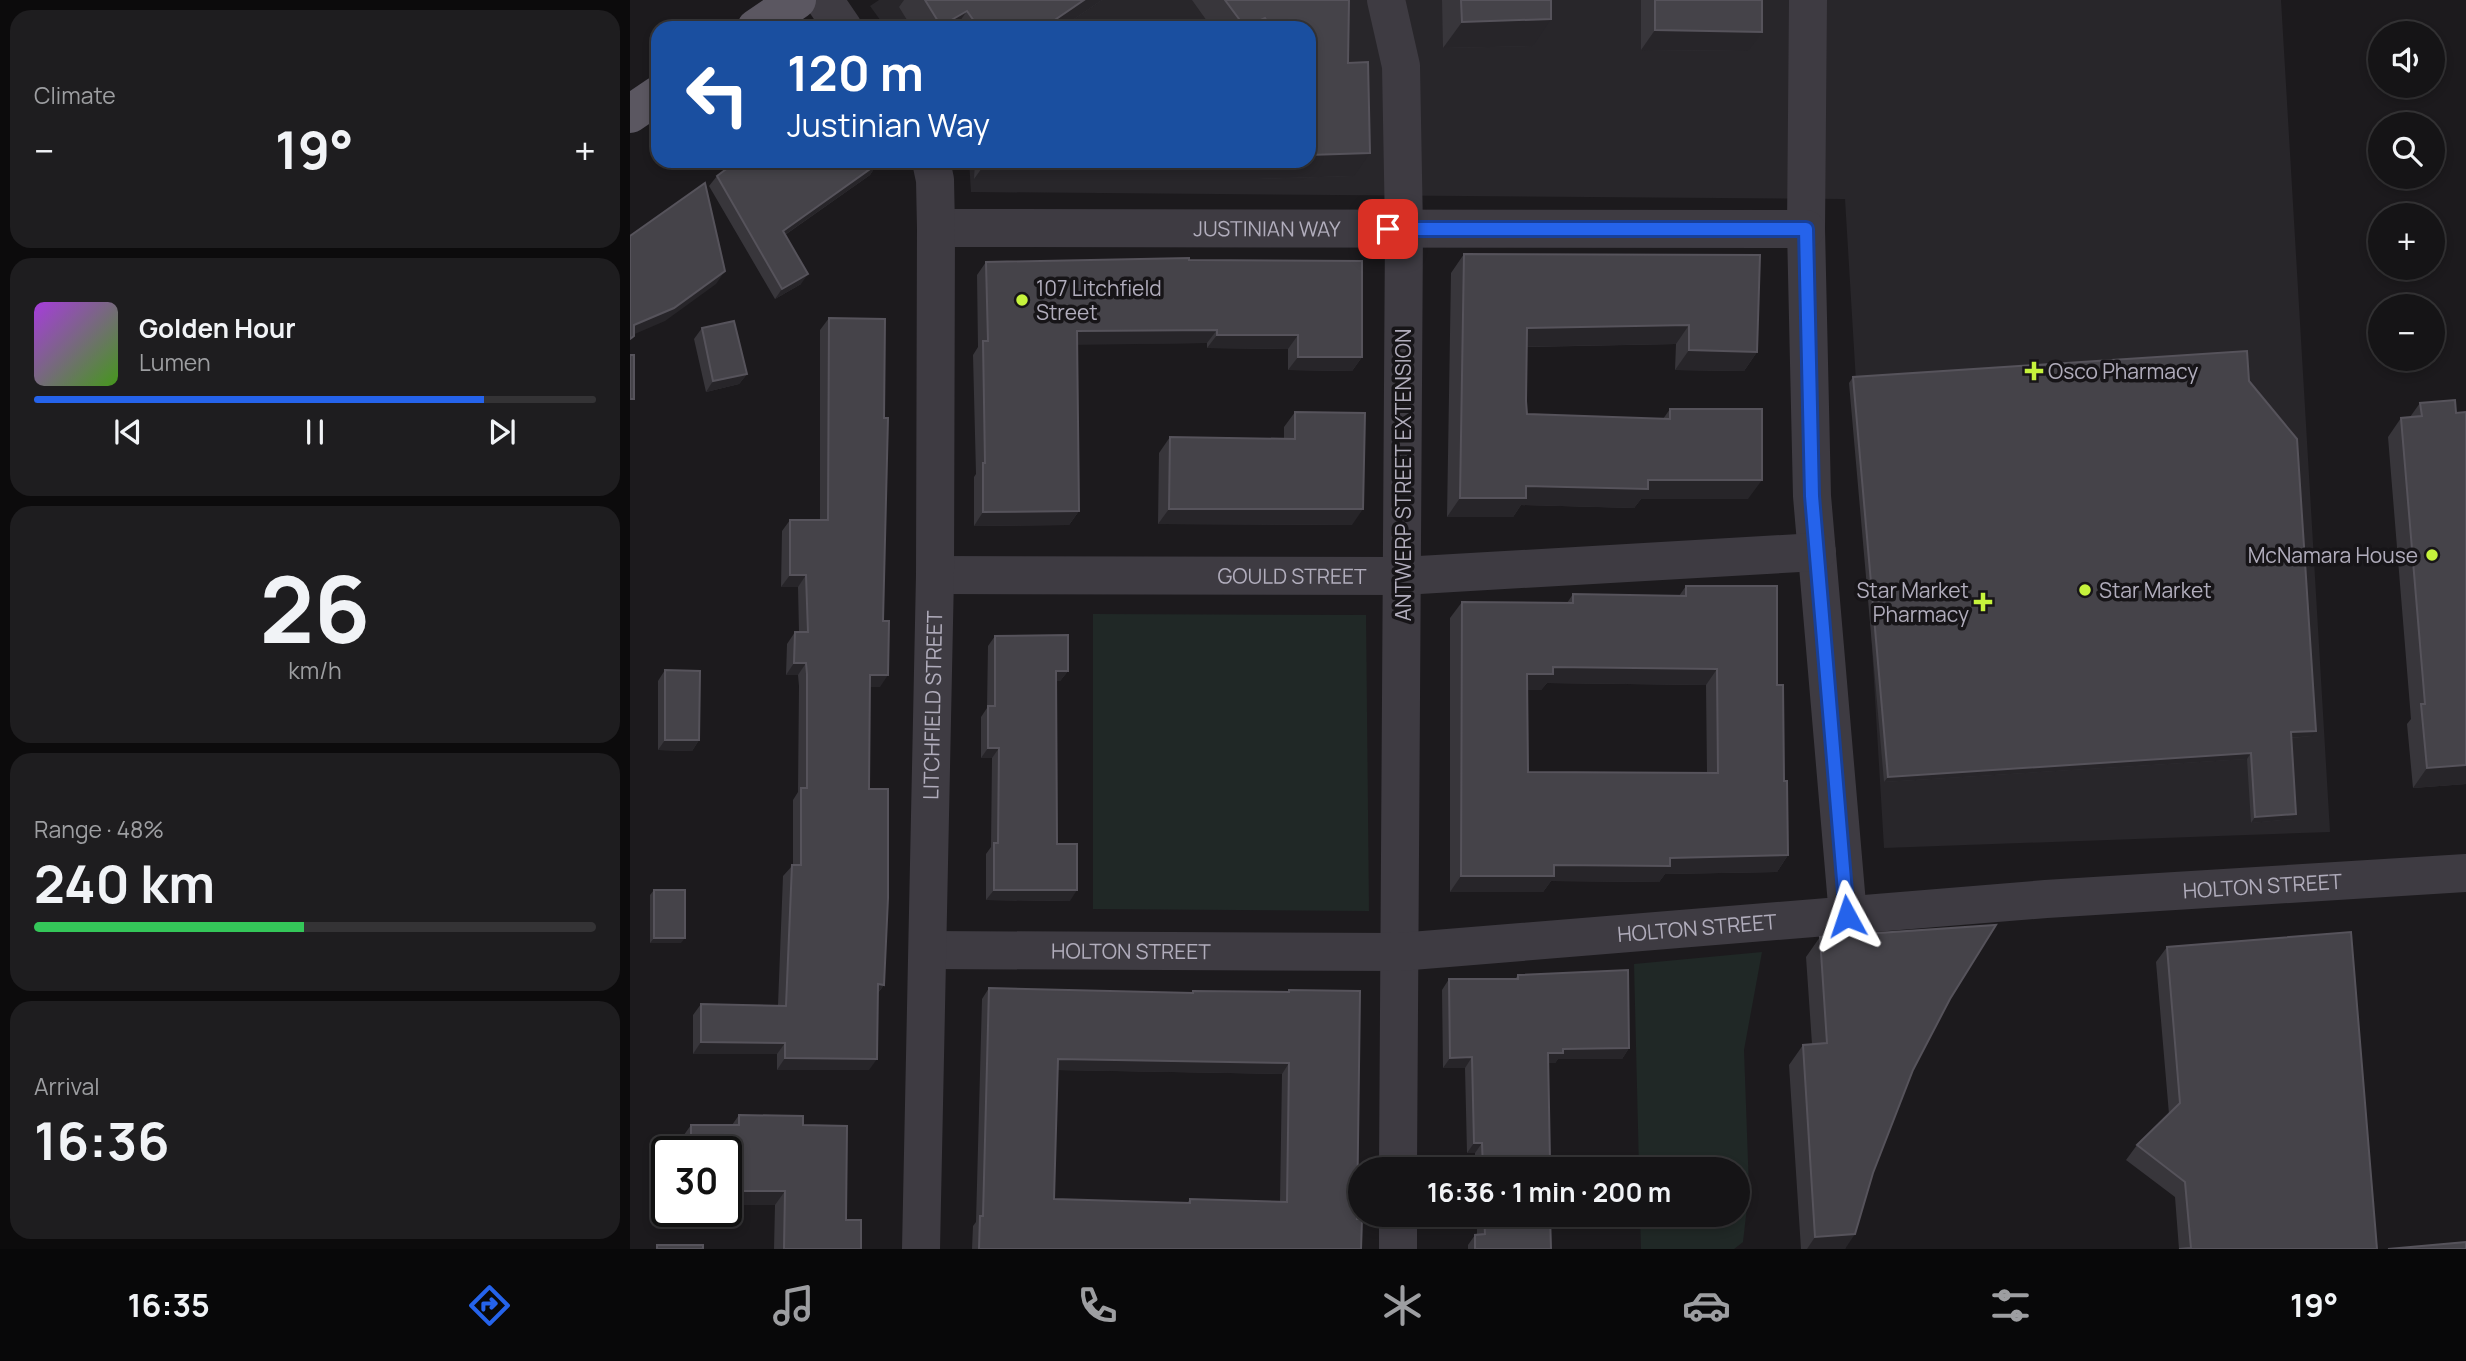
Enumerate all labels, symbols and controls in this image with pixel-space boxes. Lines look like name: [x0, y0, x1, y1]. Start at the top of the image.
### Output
map controls: [2368, 21, 2445, 371]
button: sound: [2368, 21, 2445, 98]
text: 120 m: [787, 39, 924, 106]
icon: left: [672, 49, 763, 140]
text: Climate: [34, 79, 116, 111]
text: Justinian Way: [787, 103, 990, 147]
button: search: [2368, 112, 2445, 189]
text: 19°: [275, 114, 354, 185]
text: −: [34, 124, 55, 176]
text: +: [574, 124, 596, 176]
pin: [1358, 199, 1418, 259]
button: +: [2368, 203, 2445, 280]
icon: arrive: [1369, 210, 1407, 248]
street label: JUSTINIAN WAY: [1193, 214, 1341, 242]
place label: 107 Litchfield Street: [1036, 274, 1162, 326]
marker: 107 Litchfield Street: [1014, 292, 1030, 308]
button: −: [2368, 294, 2445, 371]
text: Golden Hour: [139, 310, 296, 346]
street label: ANTWERP STREET EXTENSION: [1389, 329, 1417, 621]
text: Lumen: [139, 346, 211, 378]
place label: Osco Pharmacy: [2048, 357, 2198, 385]
marker: Osco Pharmacy: [2026, 363, 2042, 379]
icon: previous: [109, 413, 147, 451]
icon: pause: [296, 413, 334, 451]
icon: next: [483, 413, 521, 451]
place label: McNamara House: [2248, 541, 2418, 569]
text: 26: [260, 546, 370, 670]
marker: McNamara House: [2424, 547, 2440, 563]
street label: GOULD STREET: [1217, 562, 1367, 590]
place label: Star Market Pharmacy: [1856, 576, 1969, 628]
place label: Star Market: [2099, 576, 2212, 604]
marker: Star Market: [2077, 582, 2093, 598]
marker: Star Market Pharmacy: [1975, 594, 1991, 610]
street label: LITCHFIELD STREET: [916, 610, 948, 800]
text: km/h: [288, 654, 342, 686]
text: Range · 48%: [34, 813, 164, 845]
text: 240 km: [34, 848, 215, 919]
street label: HOLTON STREET: [2182, 867, 2343, 905]
position arrow: [1810, 879, 1884, 953]
street label: HOLTON STREET: [1616, 907, 1778, 948]
street label: HOLTON STREET: [1051, 937, 1211, 965]
text: Arrival: [34, 1070, 100, 1102]
text: 16:36: [34, 1105, 169, 1176]
speed limit sign: 30: [651, 1136, 742, 1227]
text: 16:36 · 1 min · 200 m: [1427, 1174, 1671, 1210]
icon: directions: [465, 1281, 514, 1330]
icon: music: [769, 1281, 818, 1330]
icon: phone: [1073, 1281, 1122, 1330]
icon: climate: [1378, 1281, 1427, 1330]
icon: car: [1682, 1281, 1731, 1330]
icon: filters: [1986, 1281, 2035, 1330]
text: 16:35: [128, 1283, 210, 1327]
text: 19°: [2290, 1283, 2338, 1327]

